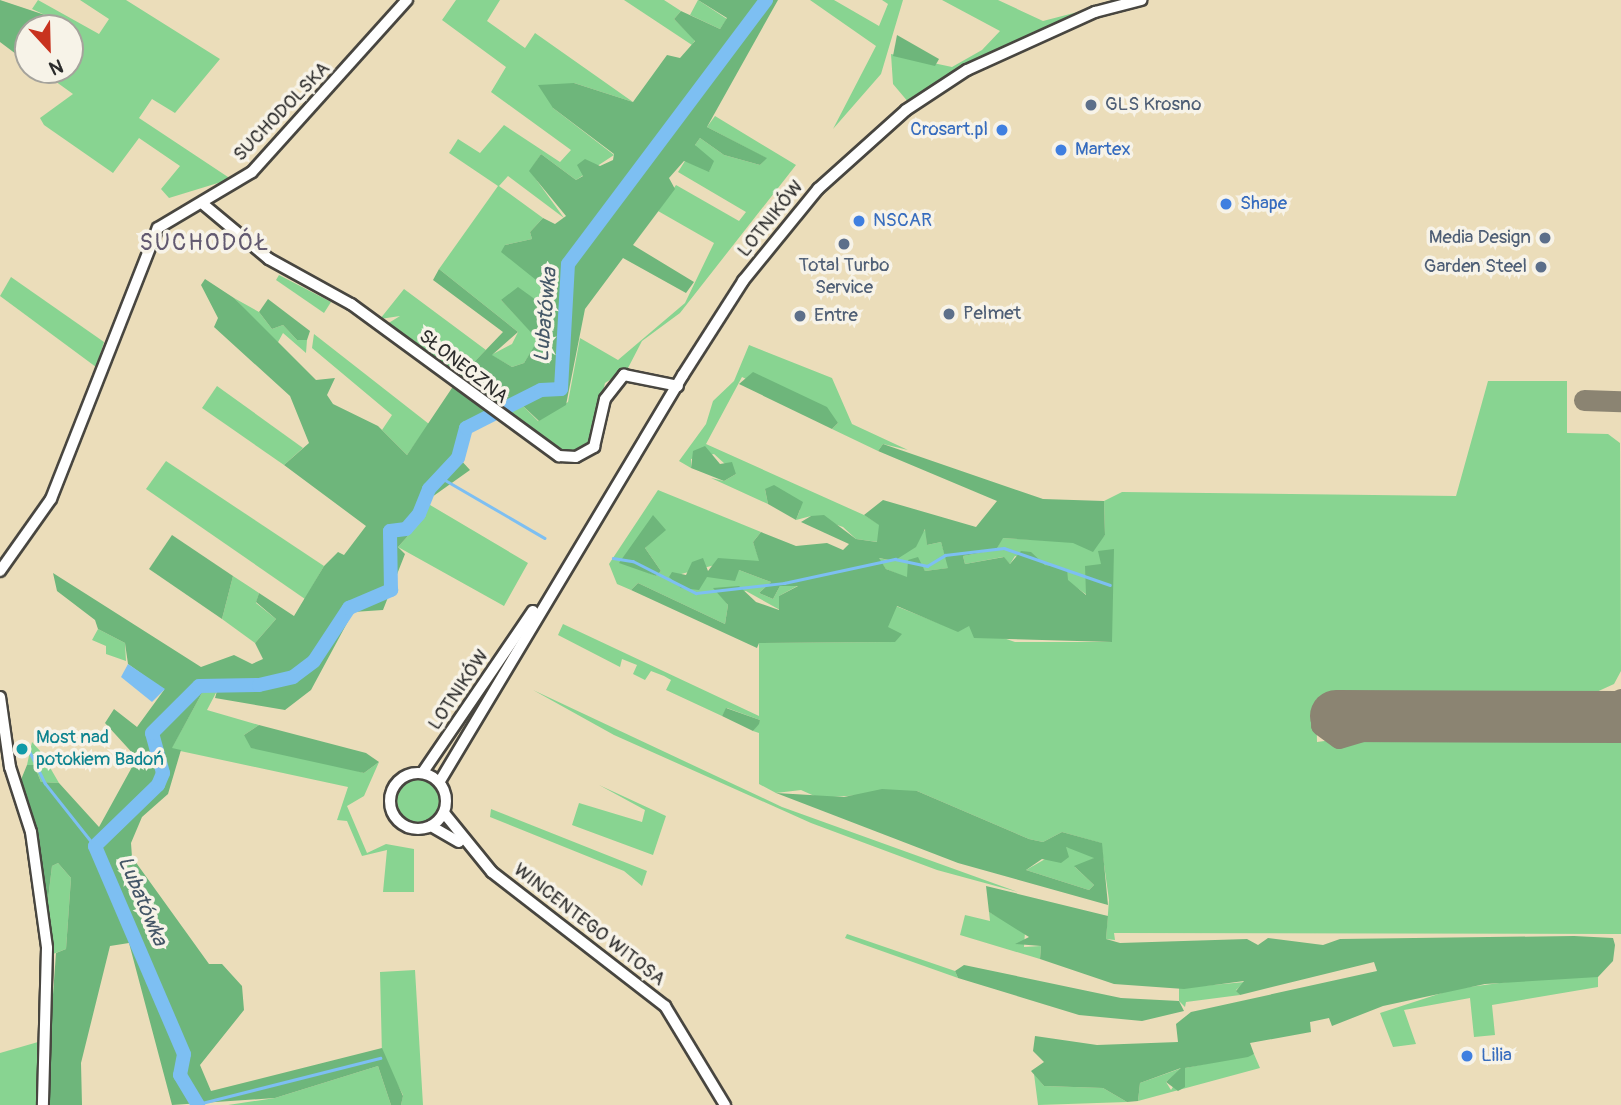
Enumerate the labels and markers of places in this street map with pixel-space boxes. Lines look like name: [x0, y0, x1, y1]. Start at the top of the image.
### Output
place label: GLS Krosno: [1105, 94, 1201, 116]
marker: GLS Krosno: [1083, 97, 1099, 113]
place label: Crosart.pl: [910, 119, 988, 141]
marker: Crosart.pl: [994, 122, 1010, 138]
place label: Martex: [1075, 139, 1131, 161]
marker: Martex: [1053, 142, 1069, 158]
place label: Shape: [1240, 193, 1287, 215]
marker: Shape: [1218, 196, 1234, 212]
place label: NSCAR: [873, 210, 932, 232]
marker: NSCAR: [851, 213, 867, 229]
place label: Media Design: [1429, 227, 1531, 249]
marker: Media Design: [1537, 230, 1553, 246]
marker: Total Turbo Service: [836, 236, 852, 252]
place label: Total Turbo Service: [799, 255, 889, 299]
place label: Garden Steel: [1424, 256, 1527, 278]
marker: Garden Steel: [1533, 259, 1549, 275]
place label: Pelmet: [963, 303, 1021, 325]
place label: Entre: [814, 305, 858, 327]
marker: Pelmet: [941, 306, 957, 322]
marker: Entre: [792, 308, 808, 324]
place label: Most nad potokiem Badoń: [36, 727, 164, 771]
marker: Most nad potokiem Badoń: [14, 741, 30, 757]
place label: Lilia: [1481, 1045, 1512, 1067]
marker: Lilia: [1459, 1048, 1475, 1064]

